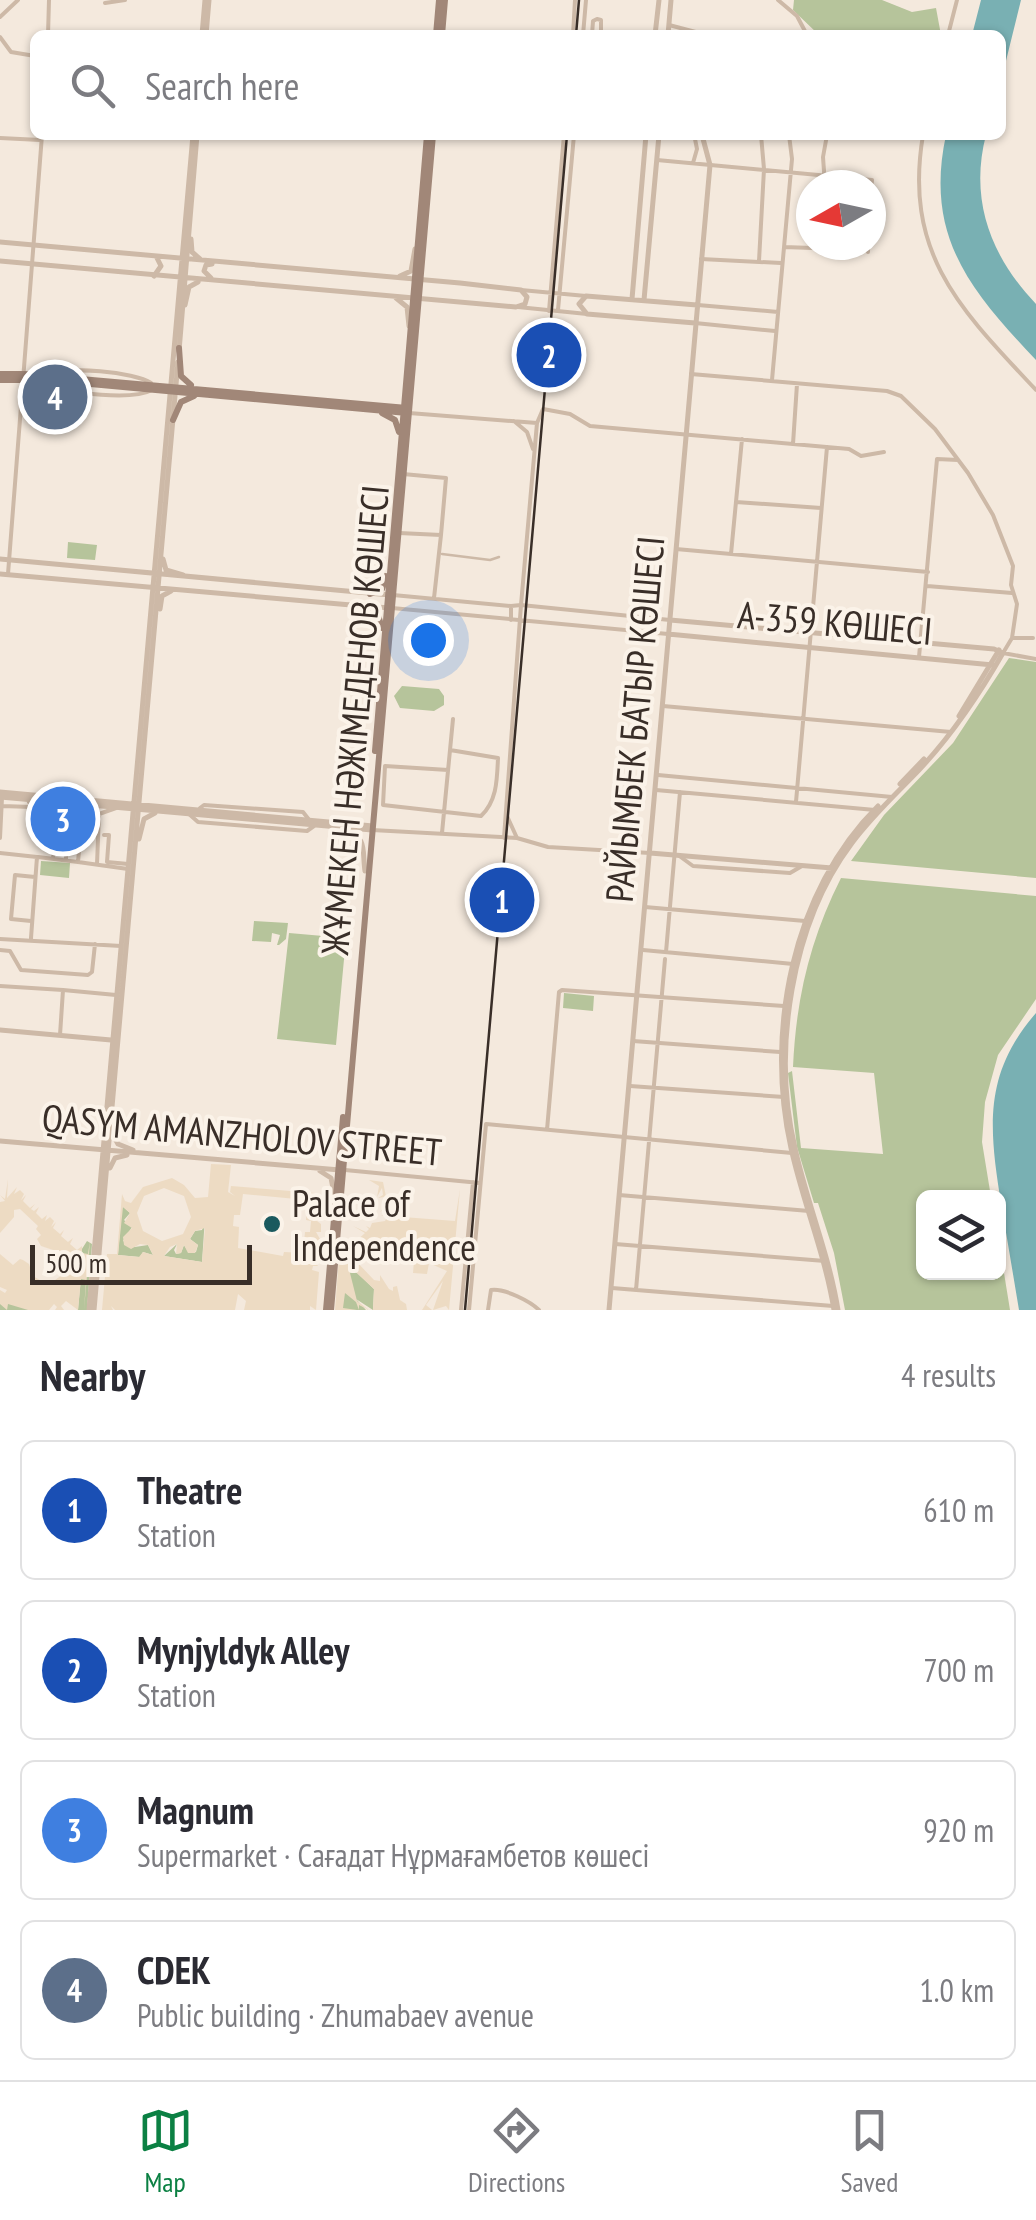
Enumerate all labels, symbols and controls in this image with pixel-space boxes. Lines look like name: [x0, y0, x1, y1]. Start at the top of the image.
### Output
search box: [30, 30, 1006, 140]
icon: search: [65, 58, 120, 113]
text: Search here: [145, 61, 299, 110]
north arrow: [796, 170, 886, 260]
pin: 2: [516, 318, 582, 392]
pin: 4: [22, 360, 88, 434]
street label: ЖҰМЕКЕН НӘЖІМЕДЕНОВ КӨШЕСІ: [309, 483, 399, 958]
street label: РАЙЫМБЕК БАТЫР КӨШЕСІ: [594, 534, 674, 904]
street label: А-359 КӨШЕСІ: [736, 589, 934, 655]
your location: [403, 615, 454, 666]
pin: 3: [30, 782, 96, 856]
pin: 1: [470, 862, 534, 938]
street label: QASYM AMANZHOLOV STREET: [40, 1092, 444, 1176]
place label: Palace of Independence: [292, 1178, 476, 1271]
map controls: [916, 1190, 1006, 1280]
button: layers: [916, 1190, 1006, 1280]
marker: Palace of Independence: [261, 1213, 283, 1235]
scale bar: [30, 1240, 252, 1284]
text: 500 m: [45, 1244, 107, 1281]
text: Nearby: [40, 1348, 145, 1403]
text: 4 results: [901, 1354, 996, 1396]
text: Theatre: [137, 1465, 243, 1514]
text: 1: [67, 1489, 82, 1531]
text: 610 m: [923, 1489, 994, 1531]
text: Station: [137, 1514, 216, 1556]
text: Mynjyldyk Alley: [137, 1625, 349, 1674]
text: 2: [67, 1649, 82, 1691]
text: 700 m: [923, 1649, 994, 1691]
text: Station: [137, 1674, 216, 1716]
text: Magnum: [137, 1785, 254, 1834]
text: 3: [67, 1809, 82, 1851]
text: 920 m: [923, 1809, 994, 1851]
text: Supermarket · Сағадат Нұрмағамбетов көшесі: [137, 1834, 650, 1876]
text: CDEK: [137, 1945, 211, 1994]
text: 4: [67, 1969, 82, 2011]
text: 1.0 km: [919, 1969, 994, 2011]
text: Public building · Zhumabaev avenue: [137, 1994, 534, 2036]
tab: Map: [138, 2103, 193, 2200]
tab: Directions: [468, 2103, 565, 2200]
tab: Saved: [841, 2103, 898, 2200]

